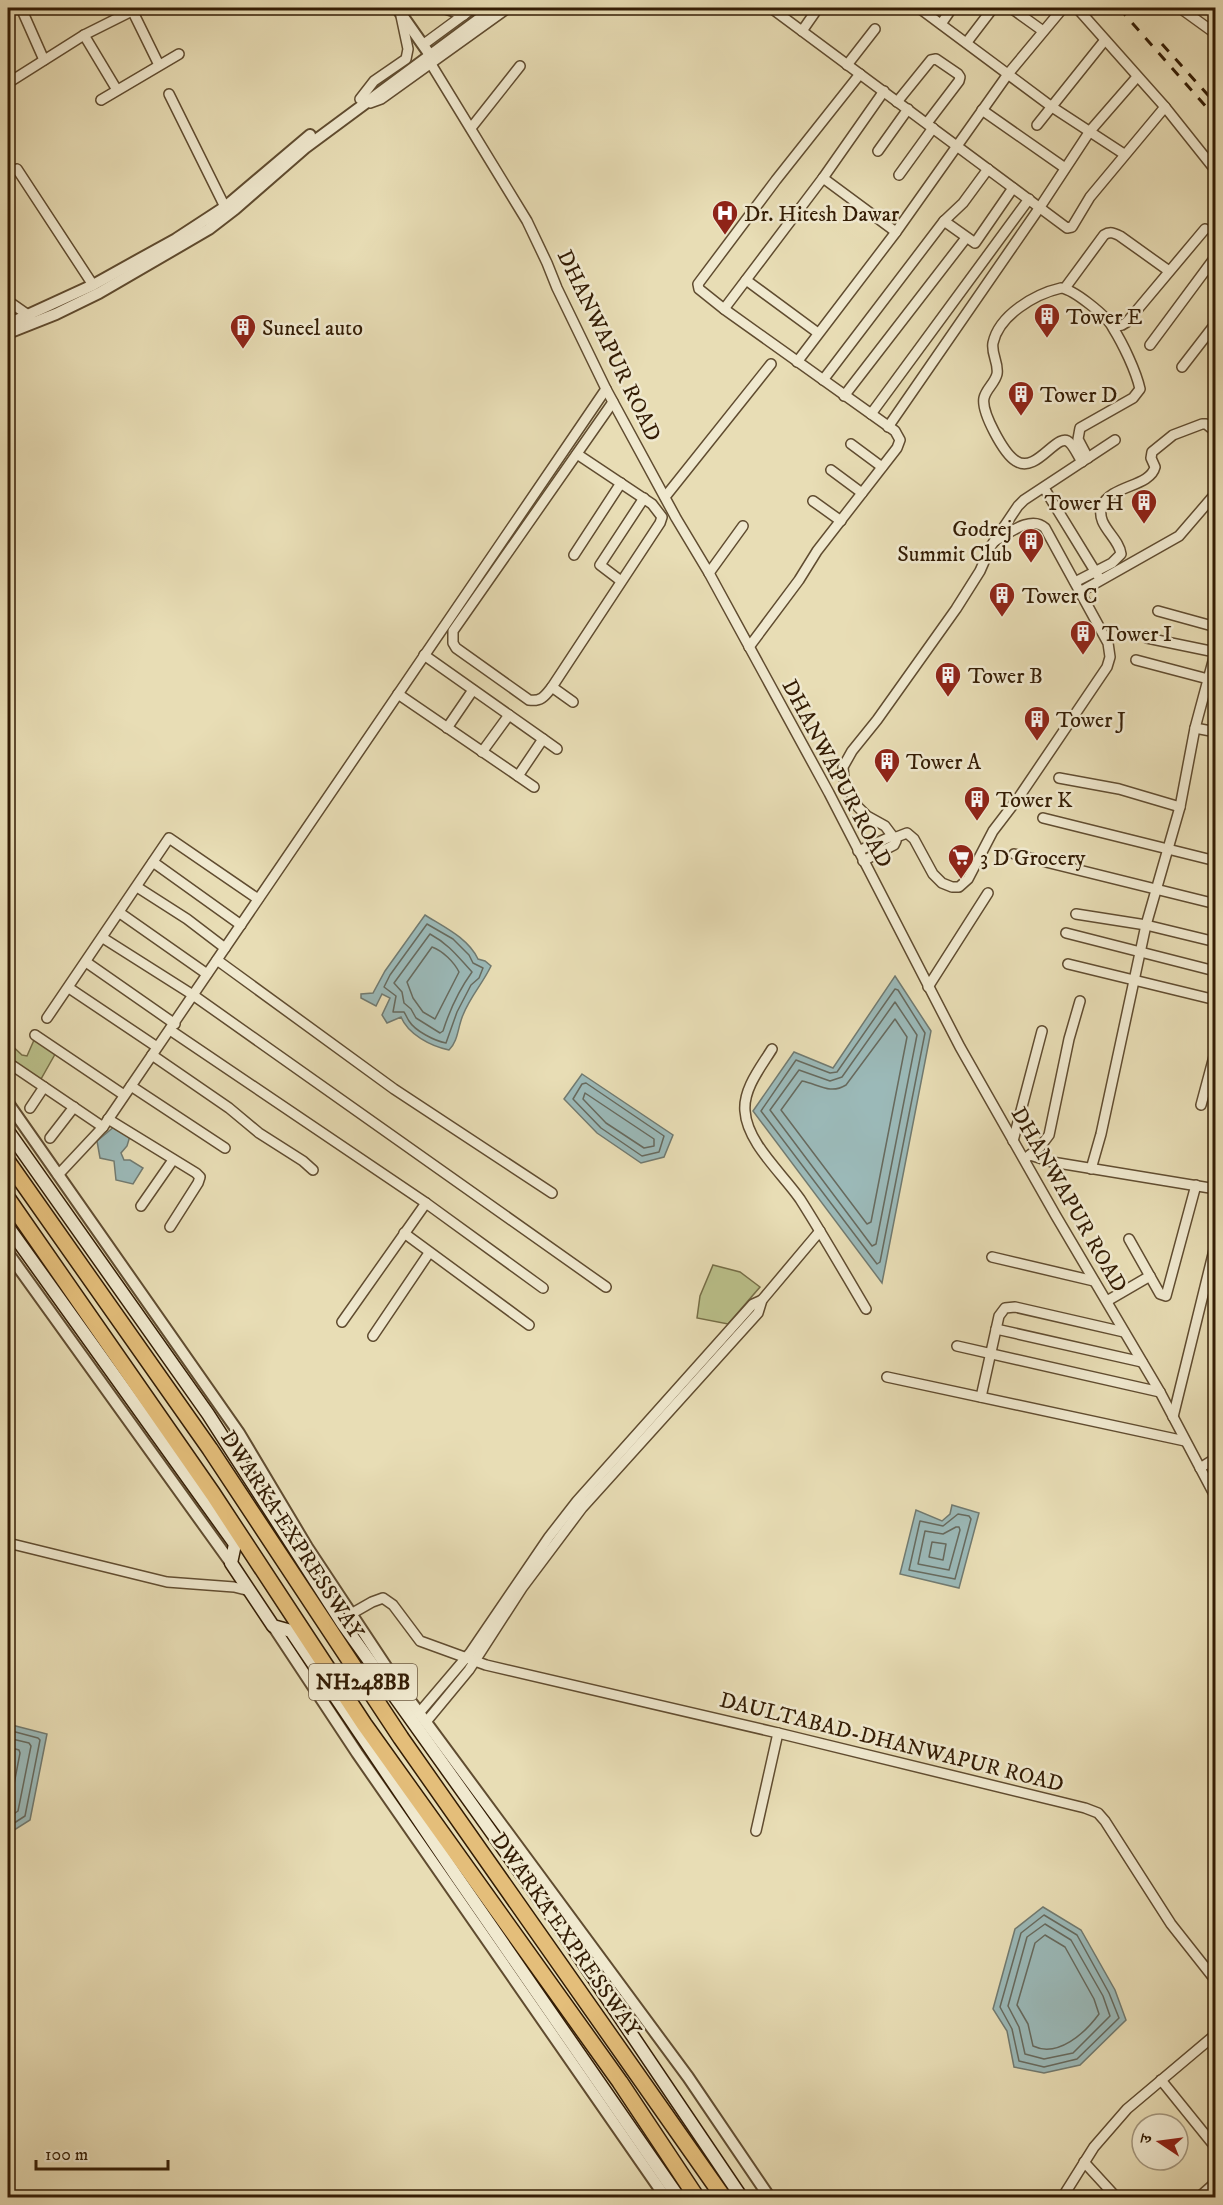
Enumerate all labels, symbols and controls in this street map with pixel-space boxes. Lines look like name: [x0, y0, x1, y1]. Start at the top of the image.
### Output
hospital icon: Dr. Hitesh Dawar: [710, 198, 740, 236]
place label: Dr. Hitesh Dawar: [744, 201, 900, 228]
street label: DHANWAPUR ROAD: [551, 246, 667, 446]
building icon: Tower E: [1032, 301, 1062, 339]
place label: Tower E: [1066, 304, 1143, 331]
building icon: Suneel auto: [228, 312, 258, 350]
place label: Suneel auto: [262, 315, 363, 342]
building icon: Tower D: [1006, 379, 1036, 417]
place label: Tower D: [1040, 382, 1117, 409]
building icon: Tower H: [1129, 487, 1159, 525]
place label: Tower H: [1044, 490, 1124, 517]
place label: Godrej Summit Club: [897, 516, 1012, 568]
building icon: Godrej Summit Club: [1016, 526, 1046, 564]
building icon: Tower C: [987, 580, 1017, 618]
place label: Tower C: [1022, 583, 1098, 610]
building icon: Tower I: [1068, 618, 1098, 656]
place label: Tower I: [1102, 621, 1172, 648]
building icon: Tower B: [933, 660, 963, 698]
place label: Tower B: [968, 663, 1043, 690]
street label: DHANWAPUR ROAD: [776, 675, 898, 873]
building icon: Tower J: [1022, 704, 1052, 742]
place label: Tower J: [1056, 707, 1126, 734]
building icon: Tower A: [872, 746, 902, 784]
place label: Tower A: [906, 749, 982, 776]
building icon: Tower K: [962, 784, 992, 822]
place label: Tower K: [996, 787, 1073, 814]
supermarket icon: 3 D Grocery: [946, 842, 976, 880]
place label: 3 D Grocery: [980, 845, 1086, 872]
street label: DHANWAPUR ROAD: [1005, 1102, 1133, 1297]
street label: DWARKA EXPRESSWAY: [214, 1426, 370, 1645]
road number: NH248BB: [309, 1664, 417, 1700]
street label: DAULTABAD-DHANWAPUR ROAD: [717, 1687, 1067, 1798]
street label: DWARKA EXPRESSWAY: [485, 1828, 647, 2043]
north arrow: [1130, 2112, 1190, 2172]
text: उ: [1135, 2131, 1157, 2146]
scale bar: [36, 2133, 168, 2171]
text: 100 m: [45, 2144, 88, 2166]

